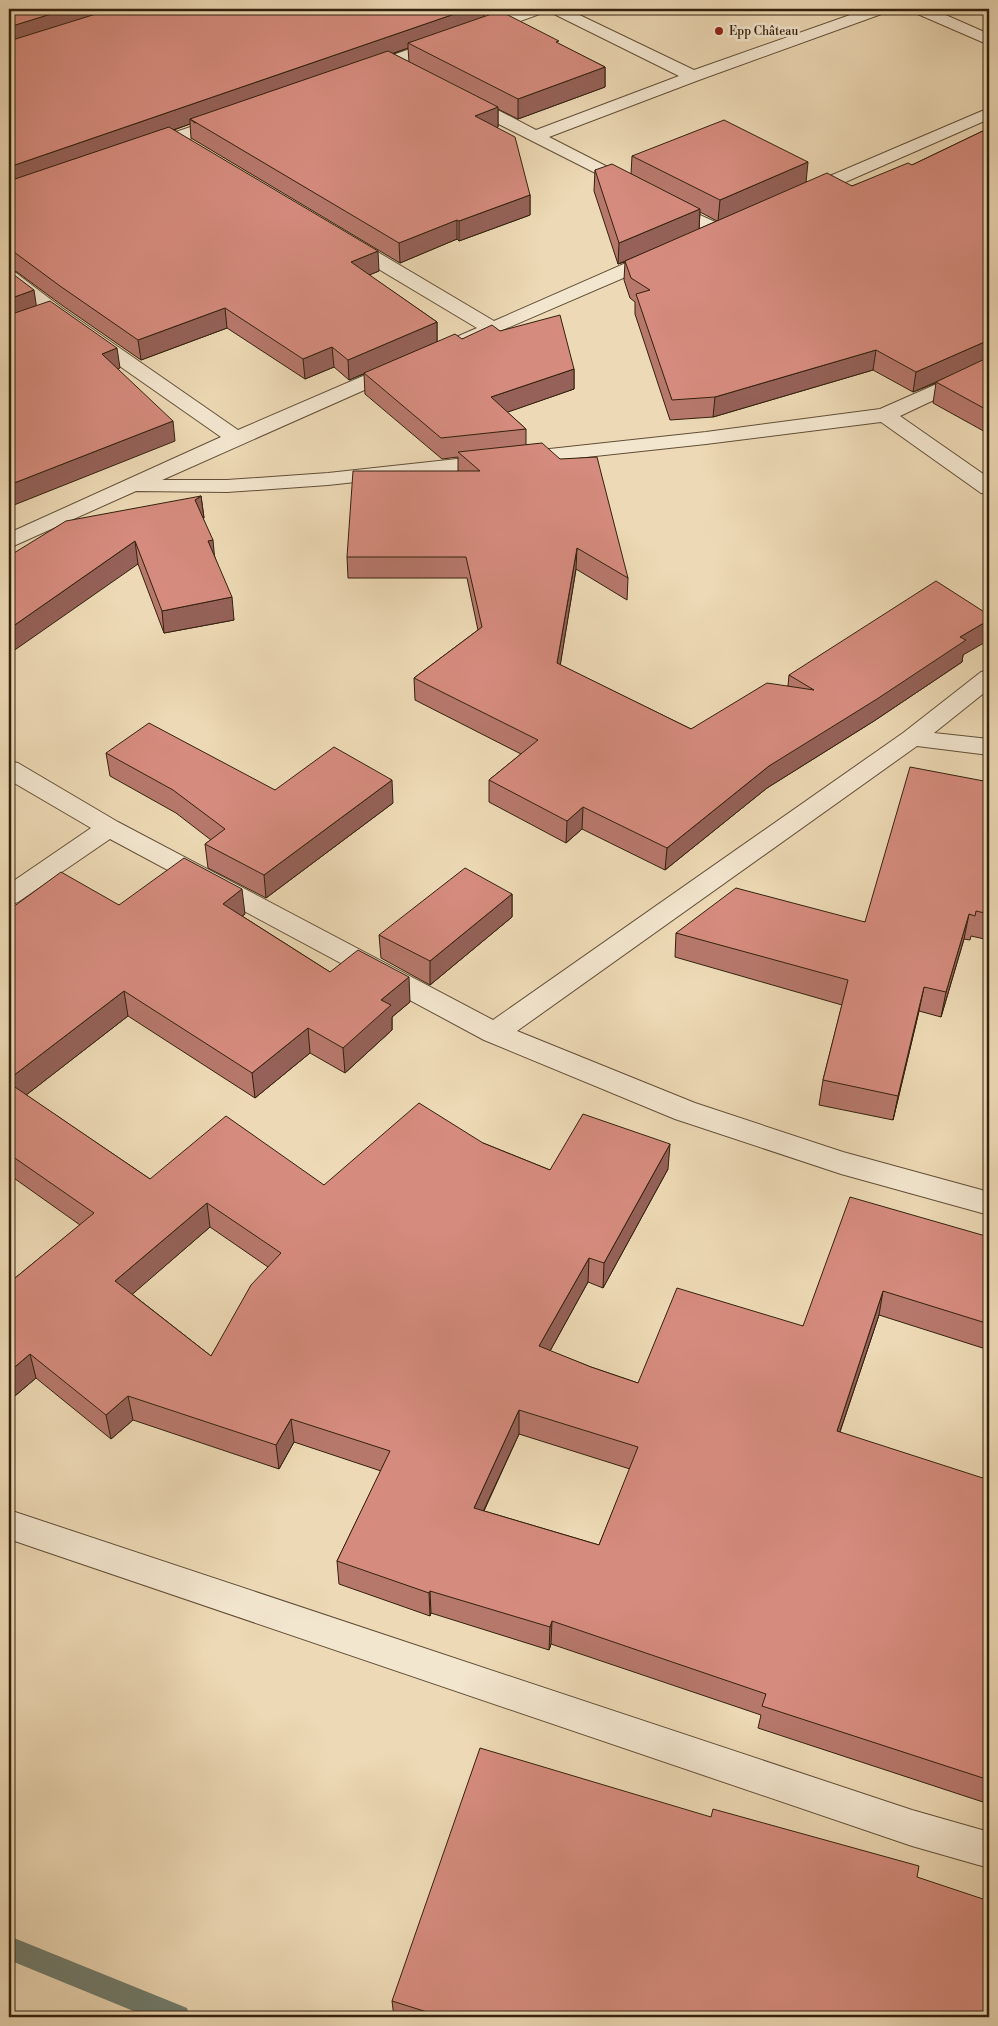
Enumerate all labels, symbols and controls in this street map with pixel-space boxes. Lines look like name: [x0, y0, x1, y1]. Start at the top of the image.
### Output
place label: Epp Château: [729, 24, 798, 39]
marker: Epp Château: [713, 25, 725, 37]

